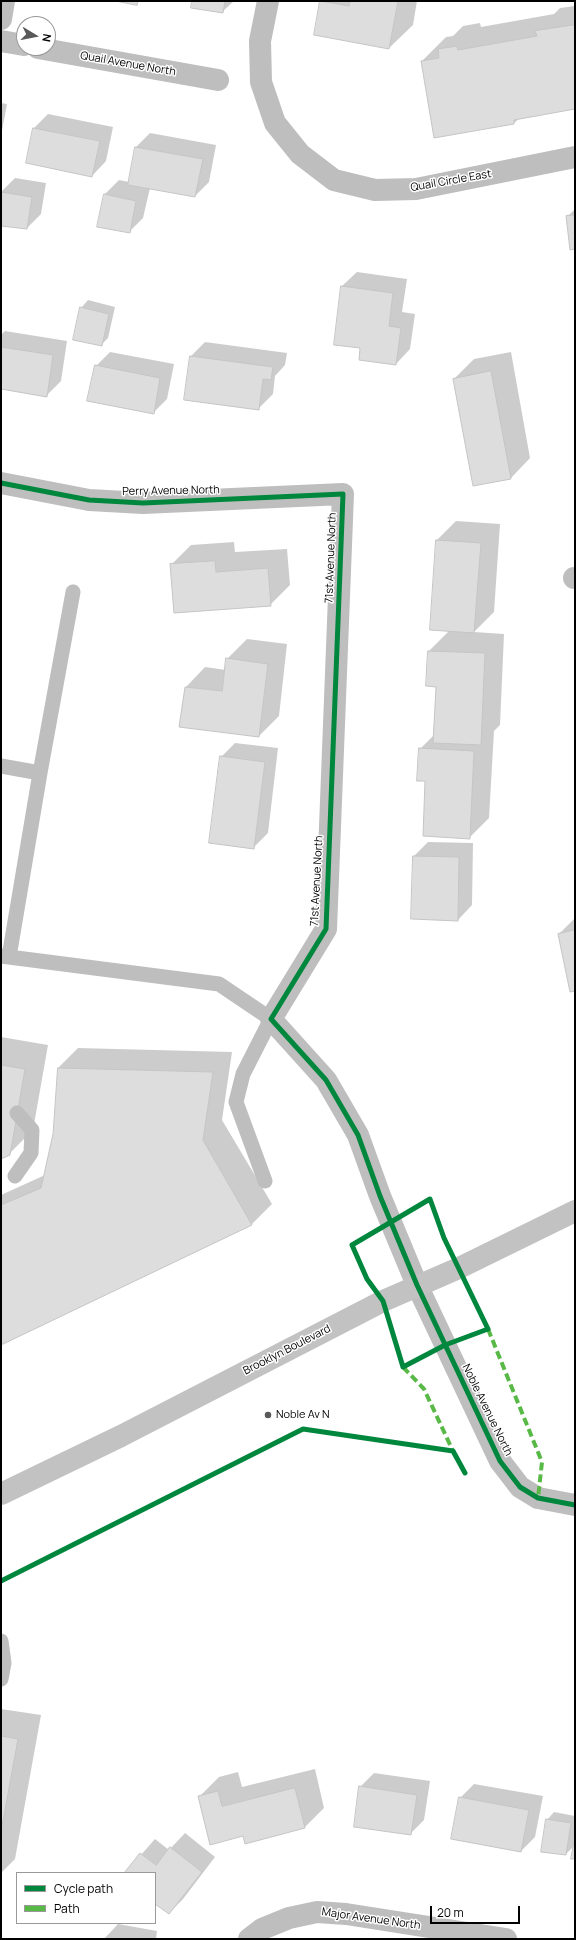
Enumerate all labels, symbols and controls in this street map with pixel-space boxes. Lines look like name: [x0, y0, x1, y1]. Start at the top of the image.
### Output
north arrow: [16, 16, 56, 56]
text: N: [39, 33, 55, 43]
street label: Quail Avenue North: [79, 49, 177, 79]
street label: Quail Circle East: [410, 167, 492, 195]
street label: Perry Avenue North: [122, 484, 220, 498]
street label: 71st Avenue North: [323, 512, 339, 604]
street label: 71st Avenue North: [308, 835, 326, 927]
street label: Brooklyn Boulevard: [241, 1322, 333, 1378]
street label: Noble Avenue North: [459, 1362, 515, 1458]
place label: Noble Av N: [276, 1408, 330, 1422]
marker: Noble Av N: [263, 1410, 273, 1420]
legend: [16, 1872, 156, 1924]
text: Cycle path: [54, 1880, 113, 1897]
scale bar: [432, 1898, 522, 1924]
text: Path: [54, 1900, 80, 1917]
text: 20 m: [437, 1904, 464, 1921]
street label: Major Avenue North: [321, 1906, 421, 1932]

